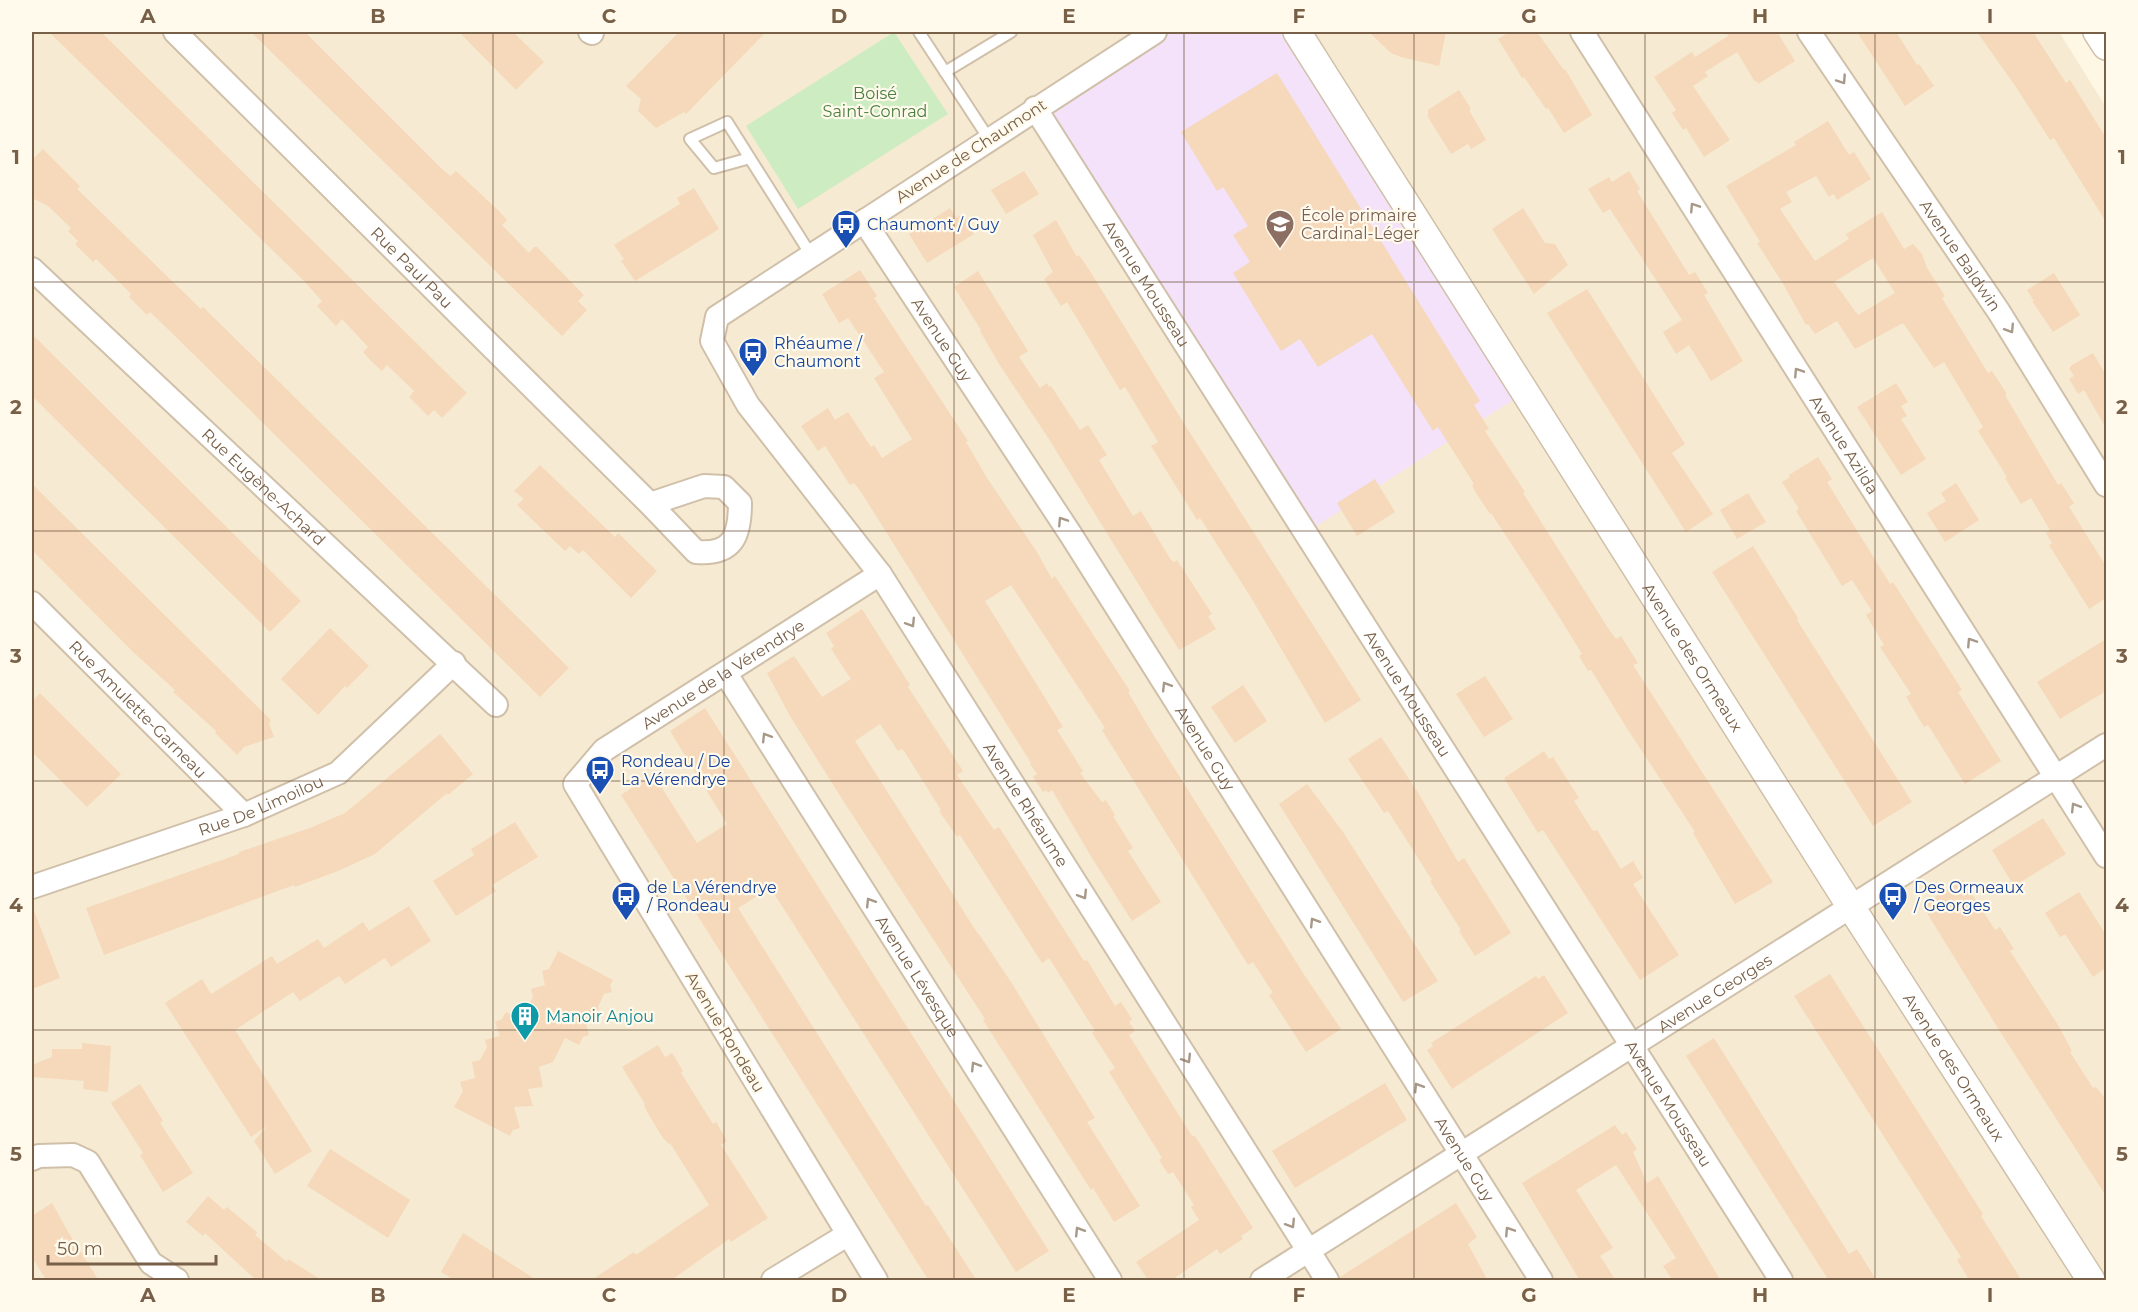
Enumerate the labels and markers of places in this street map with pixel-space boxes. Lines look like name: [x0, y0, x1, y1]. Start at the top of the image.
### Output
place label: École primaire Cardinal-Léger: [1301, 206, 1420, 243]
bus stop icon: Chaumont / Guy: [830, 208, 862, 250]
school or university icon: École primaire Cardinal-Léger: [1264, 208, 1296, 250]
place label: Chaumont / Guy: [867, 215, 999, 234]
place label: Rhéaume / Chaumont: [774, 334, 863, 371]
bus stop icon: Rhéaume / Chaumont: [737, 336, 769, 378]
place label: Rondeau / De La Vérendrye: [621, 752, 731, 789]
bus stop icon: Rondeau / De La Vérendrye: [584, 754, 616, 796]
place label: de La Vérendrye / Rondeau: [646, 878, 777, 915]
place label: Des Ormeaux / Georges: [1913, 878, 2024, 915]
bus stop icon: de La Vérendrye / Rondeau: [610, 880, 642, 922]
bus stop icon: Des Ormeaux / Georges: [1877, 880, 1909, 922]
building icon: Manoir Anjou: [509, 1000, 541, 1042]
place label: Manoir Anjou: [546, 1007, 654, 1026]

